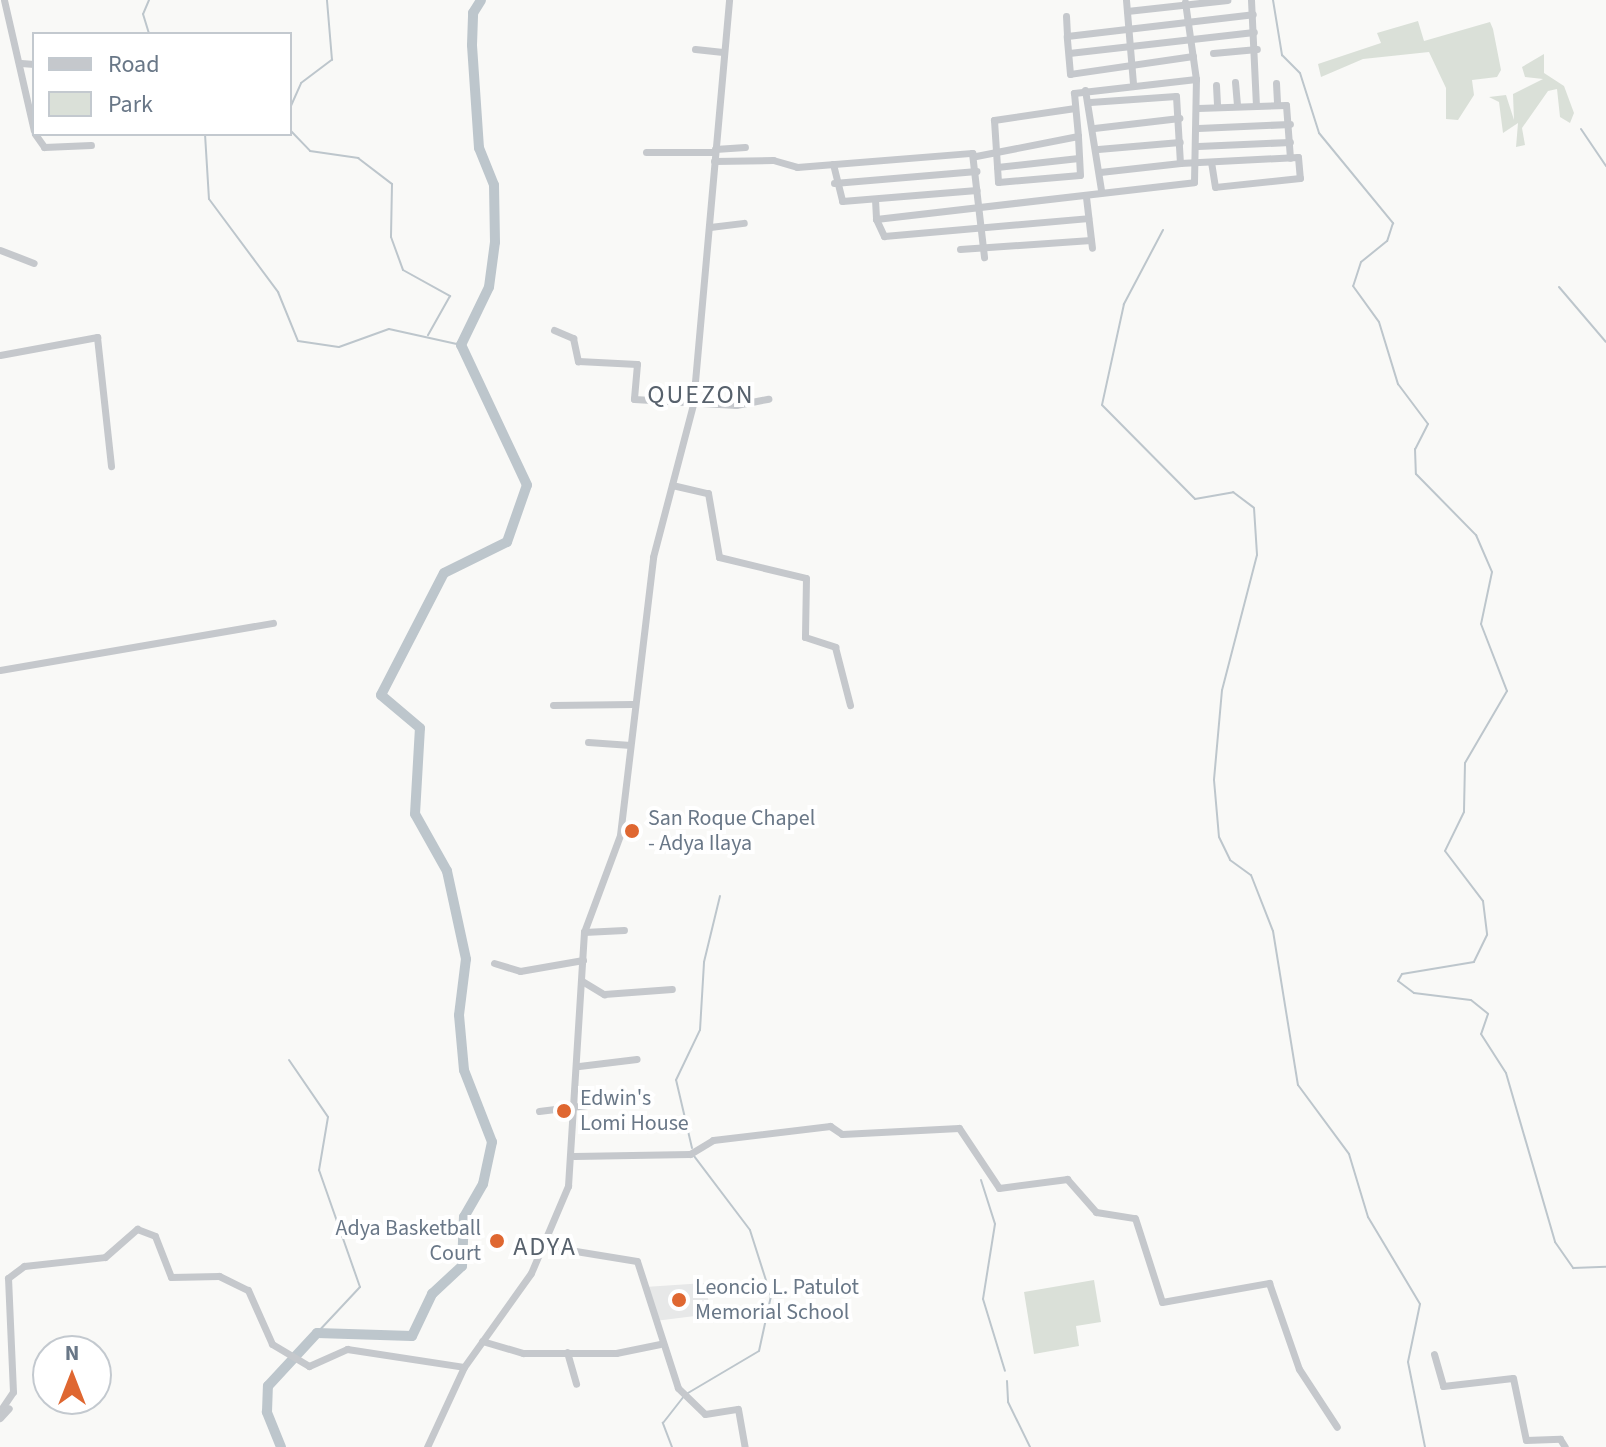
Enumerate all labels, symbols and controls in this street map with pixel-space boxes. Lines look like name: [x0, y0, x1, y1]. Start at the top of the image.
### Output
legend: [32, 32, 292, 136]
text: Road: [108, 47, 160, 82]
text: Park: [108, 87, 153, 122]
district label: QUEZON: [647, 379, 755, 411]
place label: San Roque Chapel - Adya Ilaya: [648, 805, 815, 856]
marker: San Roque Chapel - Adya Ilaya: [623, 822, 641, 840]
place label: Edwin's Lomi House: [580, 1085, 689, 1136]
marker: Edwin's Lomi House: [555, 1102, 573, 1120]
place label: Adya Basketball Court: [335, 1215, 481, 1266]
district label: ADYA: [513, 1231, 577, 1263]
marker: Adya Basketball Court: [488, 1232, 506, 1250]
place label: Leoncio L. Patulot Memorial School: [695, 1274, 859, 1326]
marker: Leoncio L. Patulot Memorial School: [670, 1291, 688, 1309]
north arrow: [32, 1335, 112, 1415]
text: N: [65, 1337, 79, 1369]

